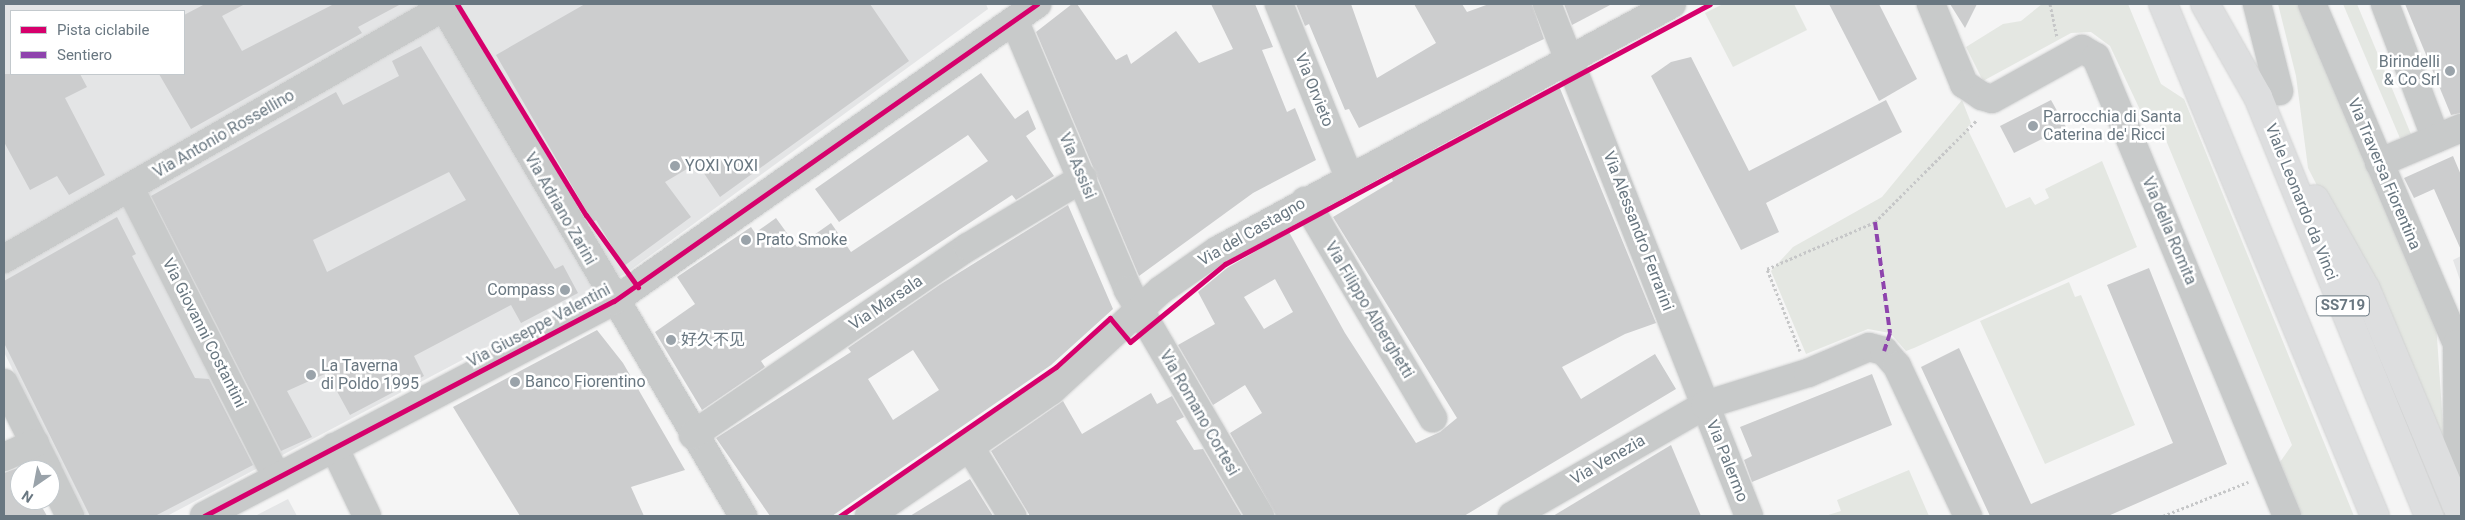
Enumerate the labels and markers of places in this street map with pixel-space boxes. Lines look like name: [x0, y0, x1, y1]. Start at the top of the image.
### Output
place label: Birindelli & Co Srl: [2379, 52, 2440, 90]
marker: Birindelli & Co Srl: [2444, 65, 2456, 77]
place label: Parrocchia di Santa Caterina de' Ricci: [2043, 107, 2182, 145]
marker: Parrocchia di Santa Caterina de' Ricci: [2027, 120, 2039, 132]
place label: YOXI YOXI: [685, 156, 758, 176]
marker: YOXI YOXI: [669, 160, 681, 172]
place label: Prato Smoke: [756, 230, 847, 250]
marker: Prato Smoke: [740, 234, 752, 246]
place label: Compass: [487, 280, 555, 300]
marker: Compass: [559, 284, 571, 296]
place label: 好久不见: [681, 330, 745, 350]
marker: 好久不见: [665, 334, 677, 346]
place label: La Taverna di Poldo 1995: [321, 356, 419, 394]
marker: La Taverna di Poldo 1995: [305, 369, 317, 381]
place label: Banco Fiorentino: [525, 372, 646, 392]
marker: Banco Fiorentino: [509, 376, 521, 388]

